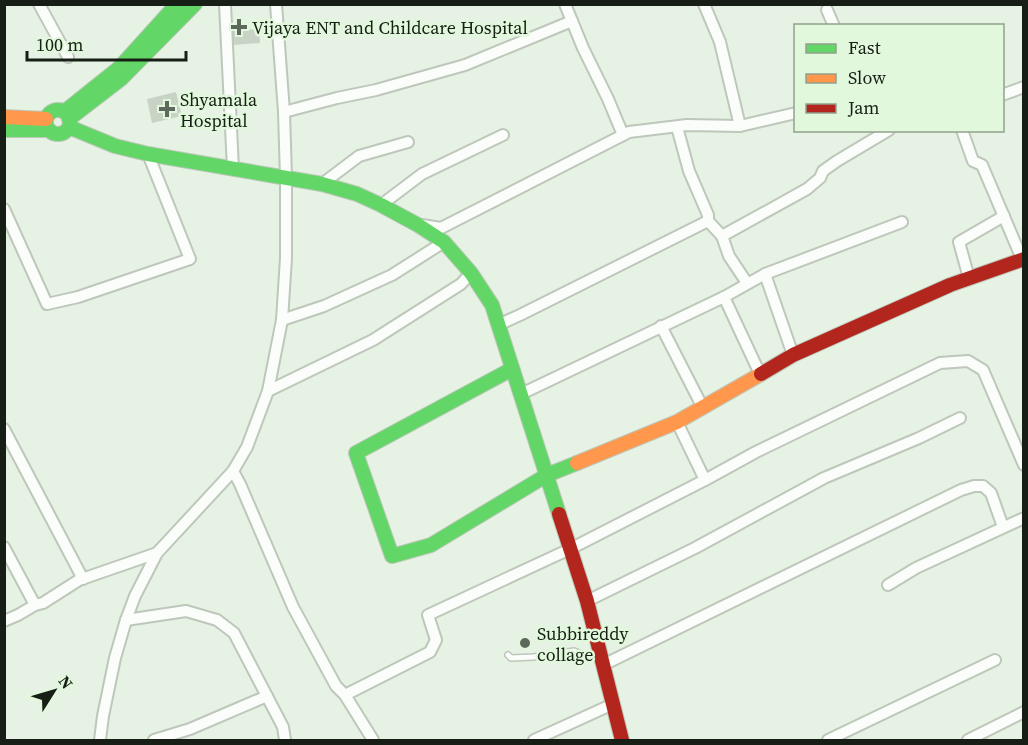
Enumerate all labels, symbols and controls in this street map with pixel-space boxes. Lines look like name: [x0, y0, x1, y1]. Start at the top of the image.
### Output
place label: Vijaya ENT and Childcare Hospital: [252, 15, 528, 40]
marker: Vijaya ENT and Childcare Hospital: [230, 18, 248, 36]
scale bar: [27, 24, 186, 62]
legend: [794, 24, 1004, 132]
text: 100 m: [36, 32, 83, 57]
text: Fast: [848, 35, 881, 60]
text: Slow: [848, 65, 886, 90]
place label: Shyamala Hospital: [180, 87, 258, 133]
text: Jam: [847, 95, 880, 120]
marker: Shyamala Hospital: [158, 100, 176, 118]
place label: Subbireddy collage: [537, 621, 629, 667]
marker: Subbireddy collage: [518, 636, 532, 650]
north arrow: [24, 661, 84, 721]
text: N: [54, 671, 78, 694]

